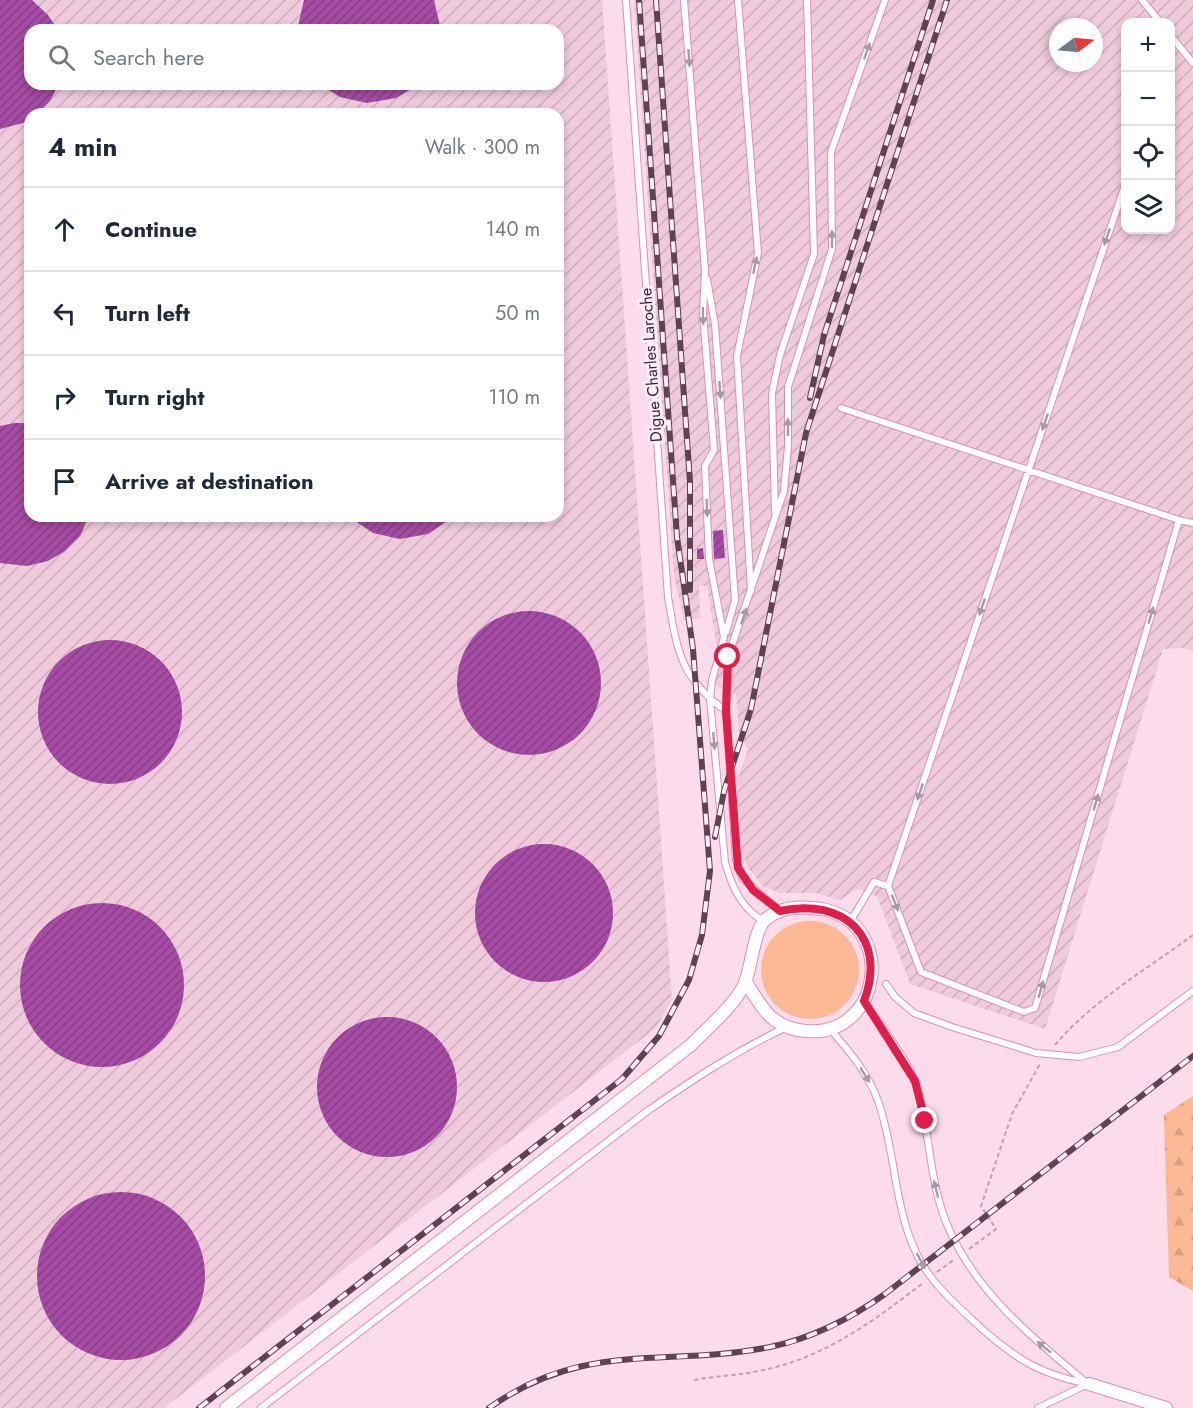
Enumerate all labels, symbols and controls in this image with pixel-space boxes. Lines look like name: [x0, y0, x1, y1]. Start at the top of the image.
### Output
north arrow: [1049, 18, 1103, 72]
map controls: [1121, 18, 1175, 234]
button: +: [1121, 18, 1175, 72]
search box: [24, 24, 564, 90]
icon: search: [45, 41, 78, 74]
text: Search here: [93, 41, 204, 73]
one-way arrow: [862, 42, 872, 60]
one-way arrow: [684, 49, 694, 68]
button: −: [1121, 72, 1175, 126]
button: locate: [1121, 126, 1175, 180]
text: 4 min: [48, 128, 117, 166]
text: Walk · 300 m: [425, 133, 540, 162]
button: layers: [1121, 180, 1175, 234]
icon: ahead: [48, 213, 81, 246]
text: Continue: [105, 213, 197, 245]
text: 140 m: [486, 215, 540, 244]
one-way arrow: [1101, 228, 1111, 246]
one-way arrow: [827, 230, 837, 249]
one-way arrow: [751, 256, 760, 275]
street label: Digue Charles Laroche: [634, 287, 668, 443]
icon: left: [48, 297, 81, 330]
text: Turn left: [105, 297, 190, 329]
text: 50 m: [495, 299, 540, 328]
one-way arrow: [699, 306, 708, 325]
icon: right: [48, 381, 81, 414]
text: Turn right: [105, 381, 205, 413]
one-way arrow: [715, 381, 725, 400]
text: 110 m: [488, 383, 540, 412]
one-way arrow: [1039, 413, 1049, 431]
one-way arrow: [783, 418, 793, 437]
icon: arrive: [48, 465, 81, 498]
text: Arrive at destination: [105, 465, 314, 497]
one-way arrow: [702, 498, 711, 517]
one-way arrow: [977, 598, 987, 616]
one-way arrow: [1147, 606, 1156, 624]
one-way arrow: [739, 607, 749, 625]
route start: [714, 643, 740, 669]
one-way arrow: [709, 732, 719, 751]
one-way arrow: [915, 783, 924, 801]
one-way arrow: [1092, 793, 1101, 811]
one-way arrow: [891, 894, 900, 912]
one-way arrow: [1037, 980, 1046, 998]
one-way arrow: [859, 1067, 870, 1083]
route end: [911, 1107, 937, 1133]
one-way arrow: [931, 1180, 941, 1198]
one-way arrow: [916, 1252, 926, 1269]
one-way arrow: [1036, 1341, 1051, 1354]

